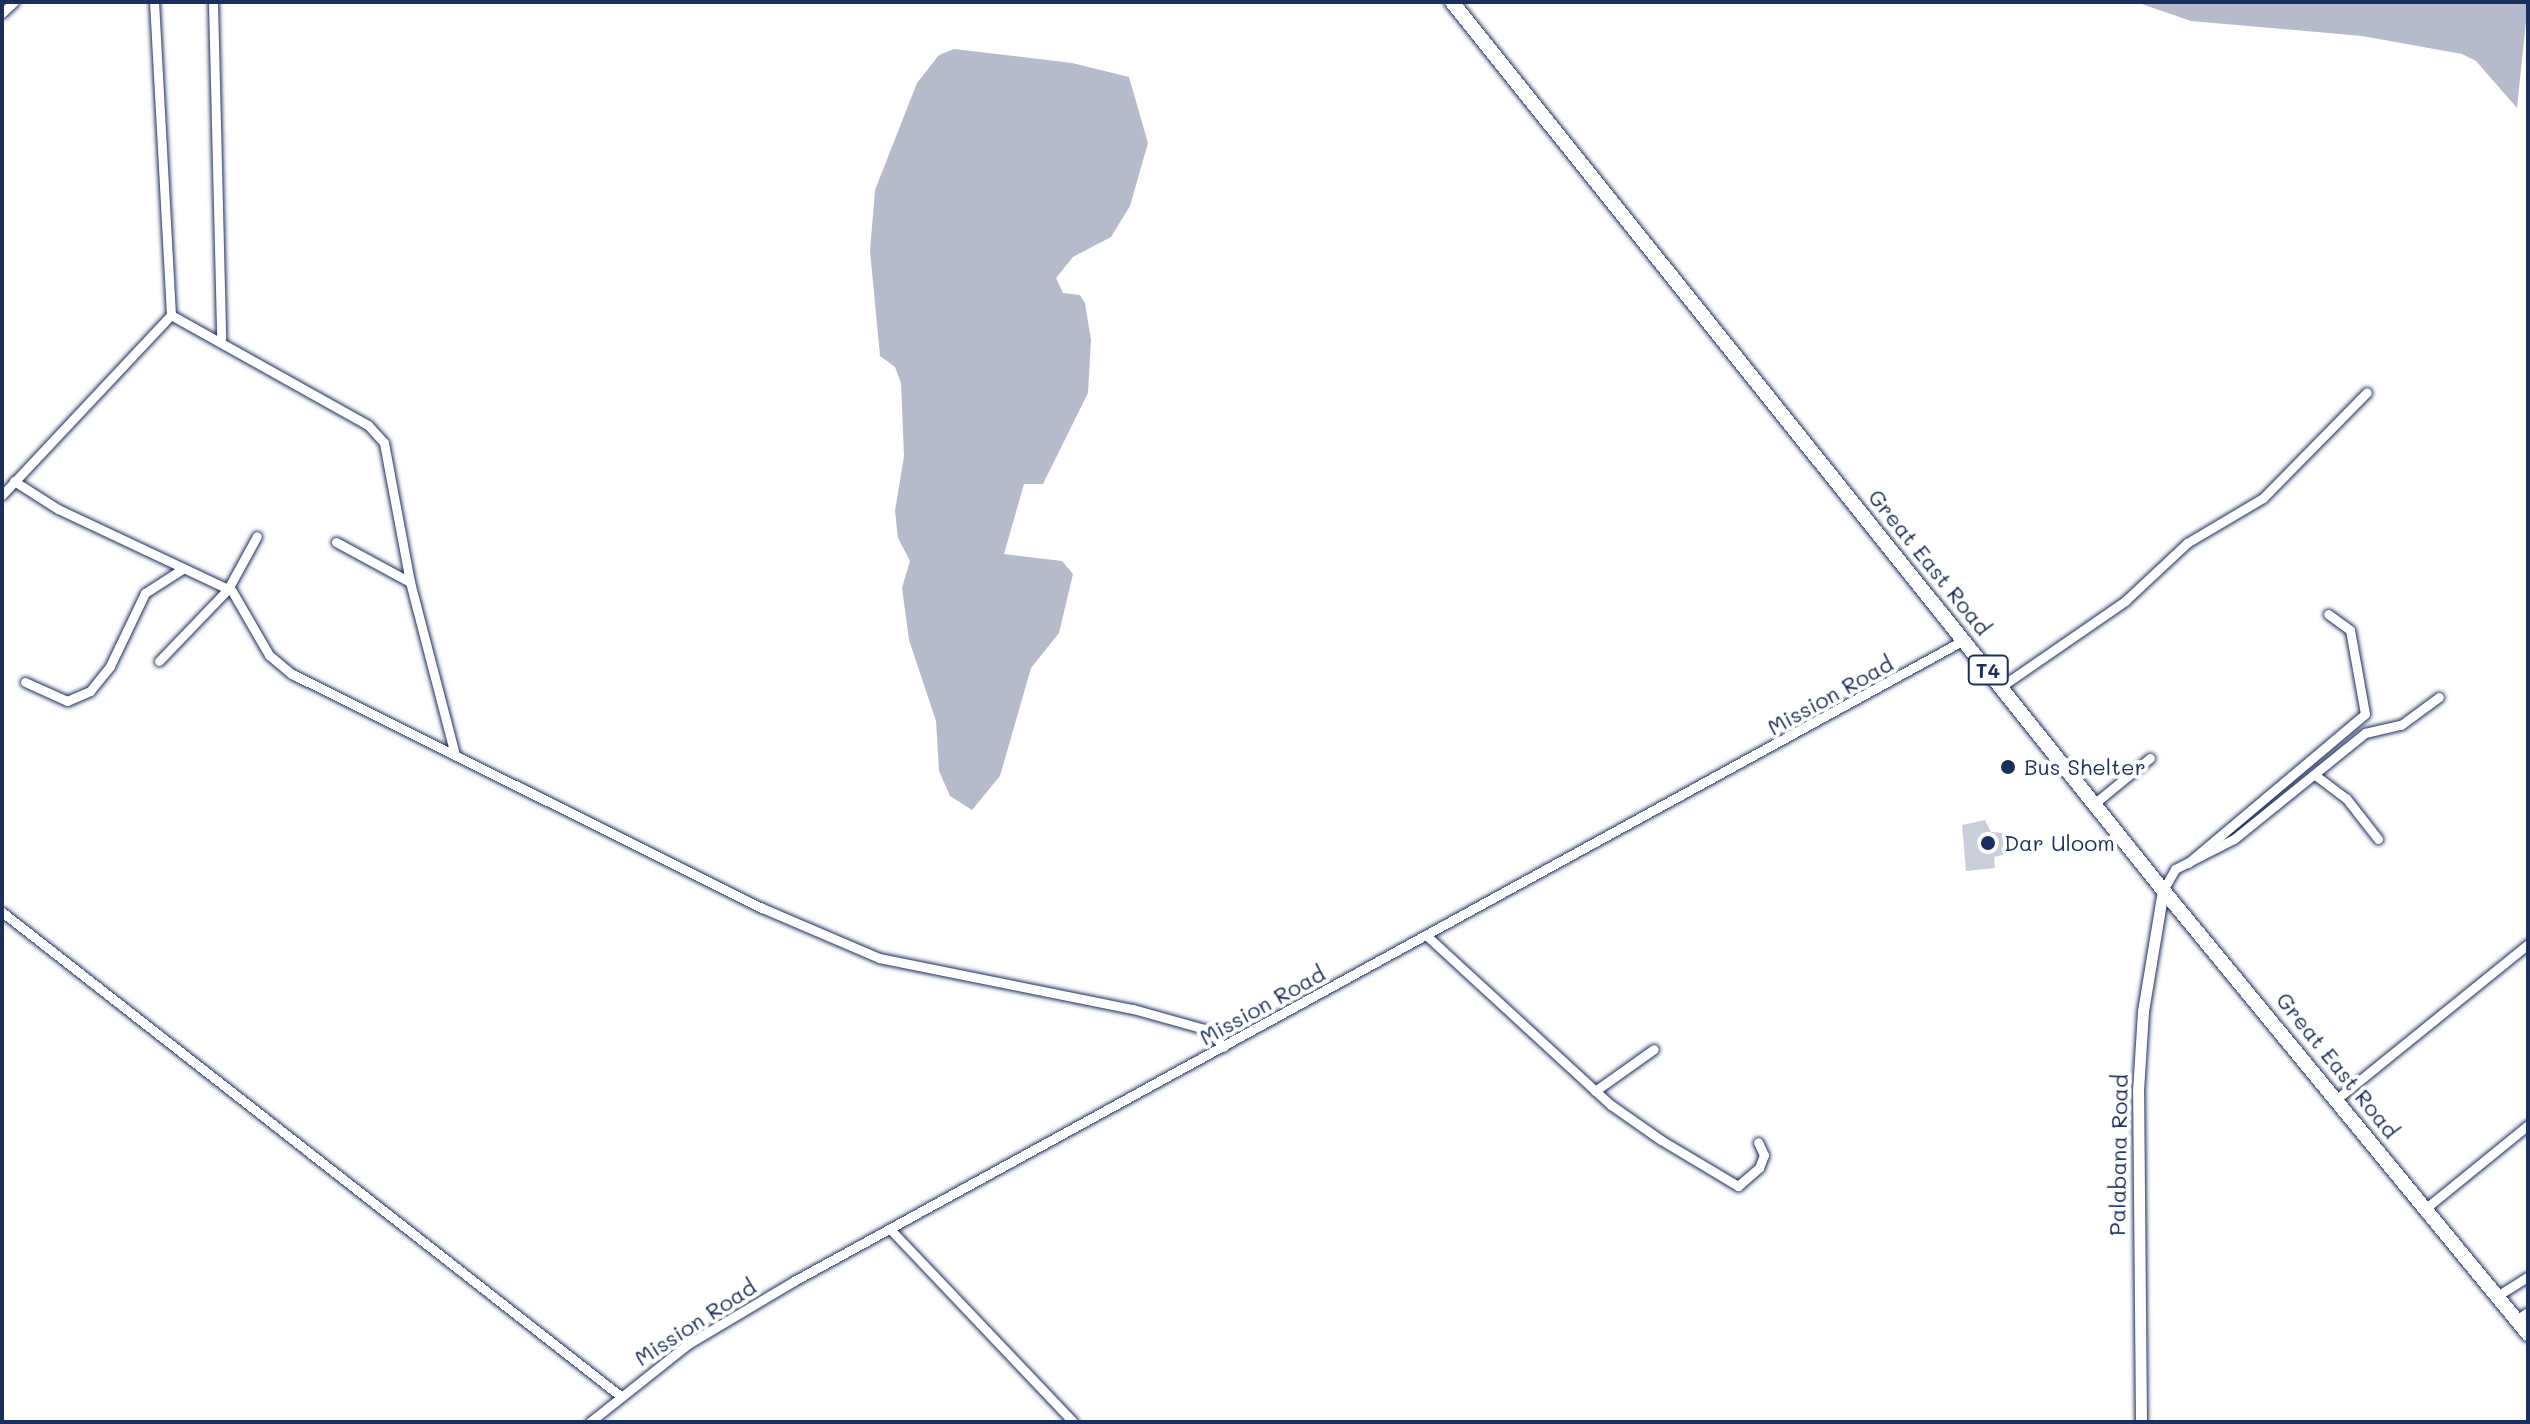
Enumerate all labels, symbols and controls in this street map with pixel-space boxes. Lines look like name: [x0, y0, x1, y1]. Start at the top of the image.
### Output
street label: Great East Road: [1863, 484, 1997, 640]
street label: Mission Road: [1763, 650, 1897, 740]
road number: T4: [1966, 654, 2010, 686]
place label: Bus Shelter: [2024, 754, 2146, 780]
marker: Bus Shelter: [1999, 758, 2017, 776]
place label: Dar Uloom: [2004, 830, 2115, 856]
marker: Dar Uloom: [1979, 834, 1997, 852]
street label: Mission Road: [1195, 960, 1329, 1050]
street label: Great East Road: [2271, 987, 2405, 1143]
street label: Palabana Road: [2103, 1074, 2133, 1236]
street label: Mission Road: [629, 1273, 761, 1371]

